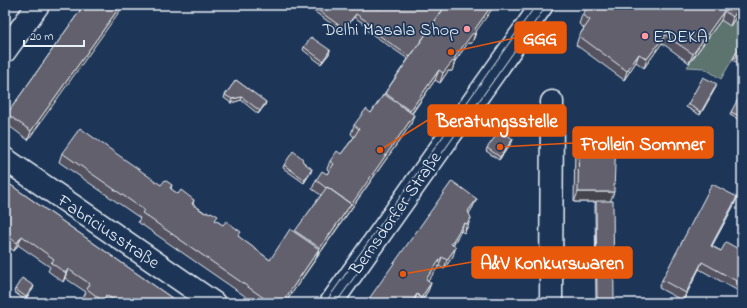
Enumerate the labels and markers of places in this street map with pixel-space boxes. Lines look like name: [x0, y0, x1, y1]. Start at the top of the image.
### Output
place label: Delhi Masala Shop: [321, 18, 459, 44]
callout: GGG: [515, 22, 566, 53]
marker: Delhi Masala Shop: [462, 24, 472, 34]
place label: EDEKA: [653, 25, 708, 51]
marker: EDEKA: [640, 31, 650, 41]
callout: Beratungsstelle: [428, 105, 566, 136]
callout: Frollein Sommer: [573, 127, 713, 158]
callout: A&V Konkurswaren: [472, 247, 632, 278]

